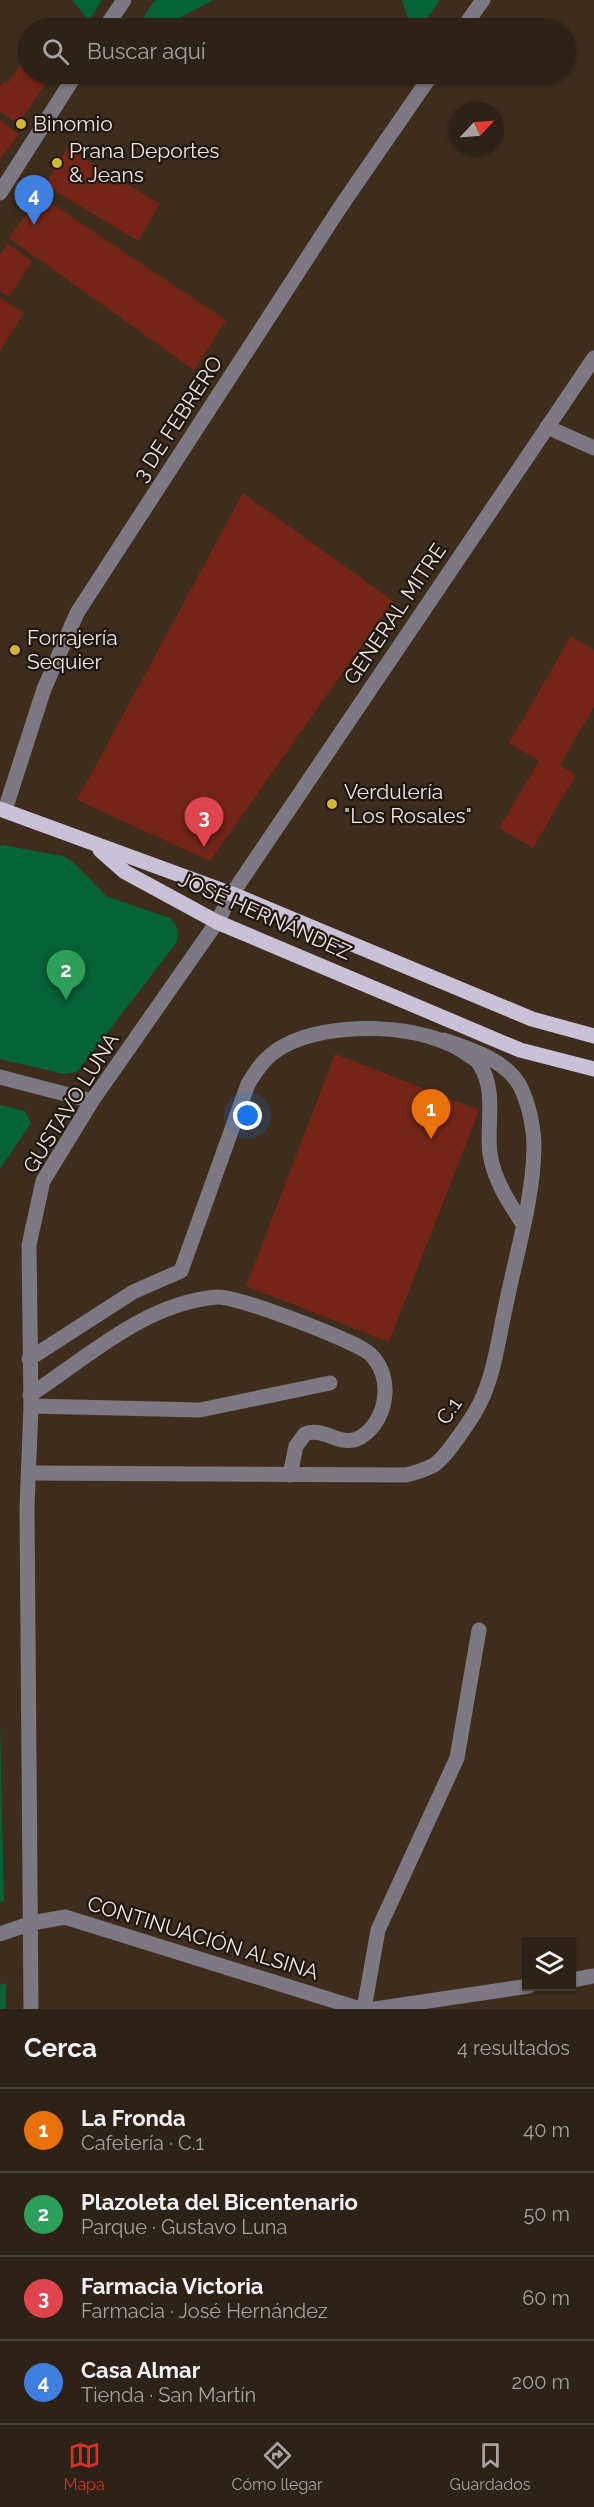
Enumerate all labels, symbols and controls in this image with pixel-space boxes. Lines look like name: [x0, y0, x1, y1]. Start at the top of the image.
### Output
search box: [18, 18, 576, 84]
icon: search: [39, 35, 72, 68]
text: Buscar aquí: [87, 38, 206, 64]
north arrow: [450, 102, 504, 156]
place label: Binomio: [33, 111, 113, 136]
marker: Binomio: [14, 117, 28, 131]
place label: Prana Deportes & Jeans: [69, 138, 219, 187]
marker: Prana Deportes & Jeans: [50, 156, 64, 170]
pin: 4: [15, 176, 54, 225]
street label: 3 DE FEBRERO: [128, 351, 228, 486]
street label: GENERAL MITRE: [338, 539, 451, 689]
place label: Forrajería Sequier: [27, 625, 118, 674]
marker: Forrajería Sequier: [8, 643, 22, 657]
place label: Verdulería "Los Rosales": [344, 779, 472, 828]
marker: Verdulería "Los Rosales": [325, 797, 339, 811]
pin: 3: [184, 798, 224, 847]
street label: JOSÉ HERNÁNDEZ: [175, 866, 355, 965]
pin: 2: [46, 950, 86, 1000]
street label: GUSTAVO LUNA: [17, 1028, 124, 1177]
pin: 1: [412, 1090, 450, 1139]
your location: [233, 1101, 262, 1130]
street label: C.1: [431, 1392, 467, 1429]
street label: CONTINUACIÓN ALSINA: [85, 1890, 322, 1985]
map controls: [522, 1937, 576, 1991]
button: layers: [522, 1937, 576, 1991]
text: Cerca: [24, 2033, 97, 2063]
text: 4 resultados: [457, 2036, 570, 2060]
text: La Fronda: [81, 2105, 186, 2131]
text: 1: [39, 2118, 48, 2142]
text: 40 m: [523, 2118, 570, 2142]
text: Cafetería · C.1: [81, 2131, 204, 2155]
text: Plazoleta del Bicentenario: [81, 2189, 358, 2215]
text: 2: [38, 2202, 49, 2226]
text: 50 m: [523, 2202, 570, 2226]
text: Parque · Gustavo Luna: [81, 2215, 287, 2239]
text: Farmacia Victoria: [81, 2273, 263, 2299]
text: 3: [38, 2286, 49, 2310]
text: 60 m: [522, 2286, 570, 2310]
text: Farmacia · José Hernández: [81, 2299, 328, 2323]
text: Casa Almar: [81, 2357, 200, 2383]
text: 4: [38, 2370, 49, 2394]
text: 200 m: [512, 2370, 570, 2394]
text: Tienda · San Martín: [81, 2383, 256, 2407]
tab: Mapa: [63, 2439, 105, 2494]
tab: Cómo llegar: [232, 2439, 323, 2494]
tab: Guardados: [450, 2439, 531, 2494]

